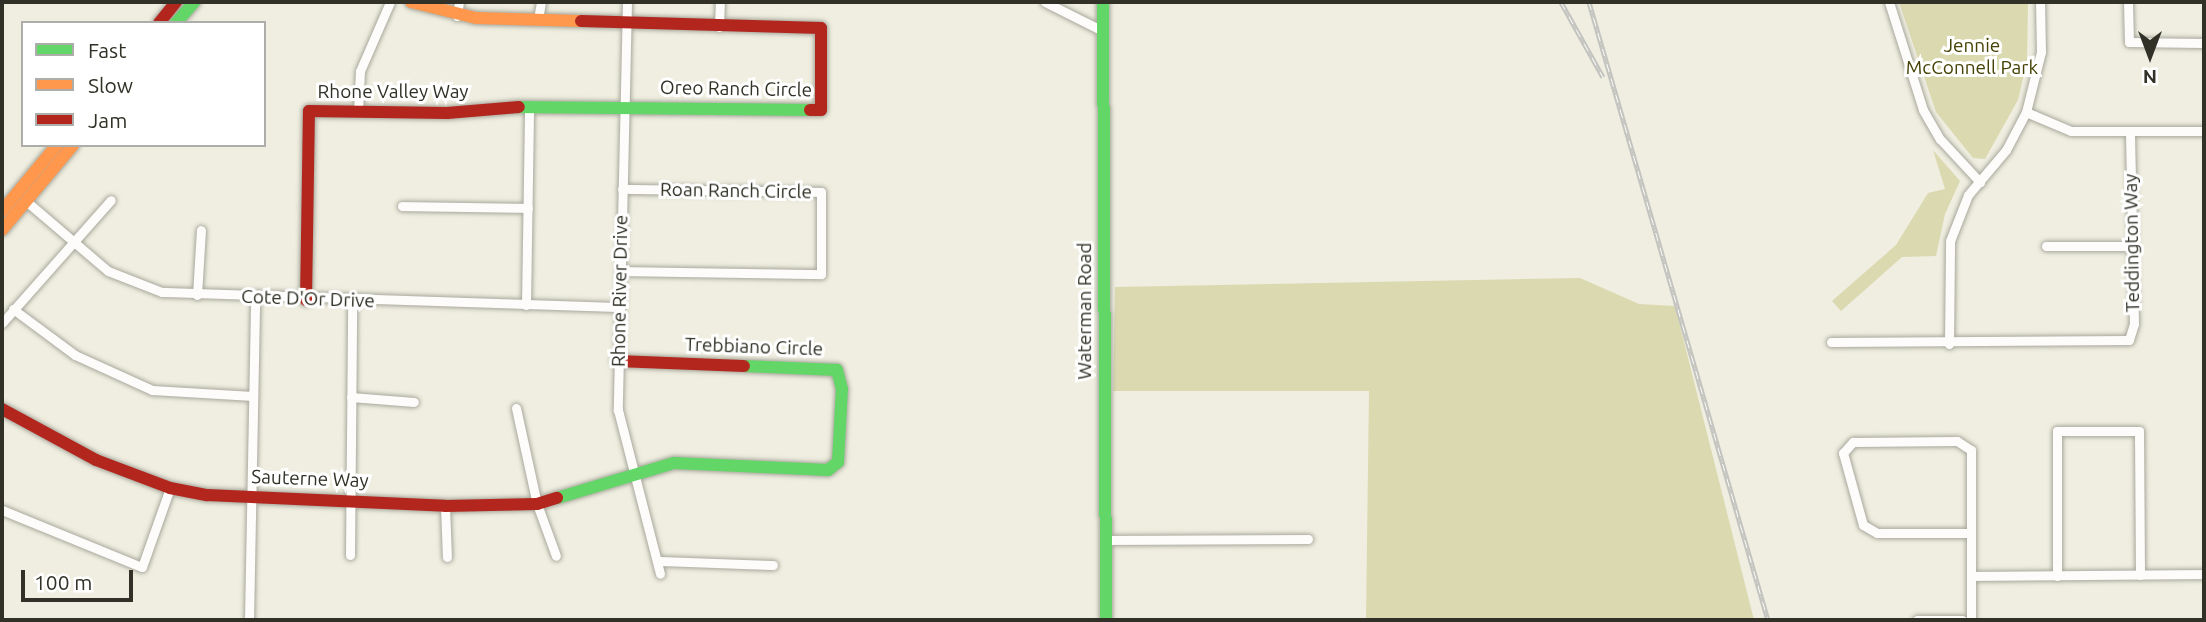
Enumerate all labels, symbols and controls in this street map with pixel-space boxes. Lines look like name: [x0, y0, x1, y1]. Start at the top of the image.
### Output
legend: [21, 21, 266, 147]
north arrow: [2115, 21, 2185, 91]
park label: Jennie McConnell Park: [1906, 35, 2038, 79]
text: Fast: [88, 38, 126, 62]
text: N: [2143, 66, 2157, 88]
text: Slow: [88, 73, 133, 97]
street label: Oreo Ranch Circle: [660, 76, 812, 102]
street label: Rhone Valley Way: [317, 81, 469, 103]
text: Jam: [88, 108, 127, 132]
street label: Teddington Way: [2119, 174, 2145, 312]
street label: Roan Ranch Circle: [660, 178, 812, 204]
street label: Rhone River Drive: [607, 215, 633, 367]
street label: Waterman Road: [1074, 242, 1096, 380]
street label: Cote D'Or Drive: [241, 285, 375, 313]
street label: Trebbiano Circle: [685, 333, 823, 361]
street label: Sauterne Way: [251, 466, 369, 492]
scale bar: [24, 556, 136, 600]
text: 100 m: [34, 570, 92, 594]

